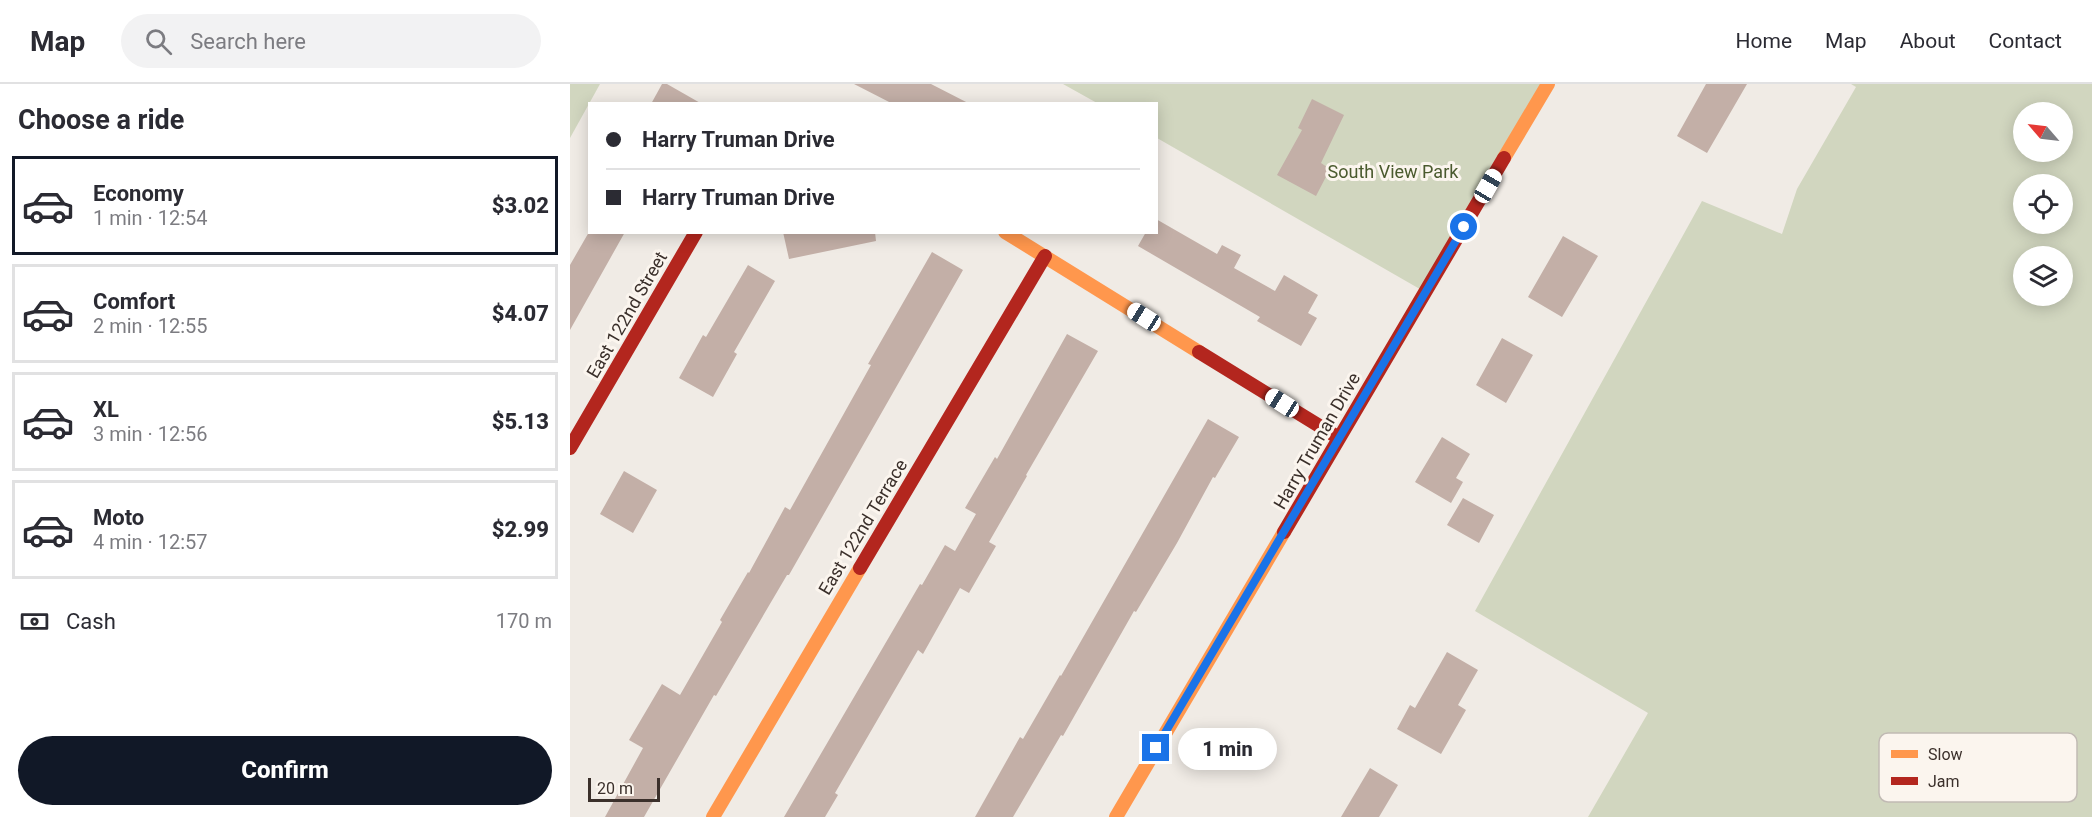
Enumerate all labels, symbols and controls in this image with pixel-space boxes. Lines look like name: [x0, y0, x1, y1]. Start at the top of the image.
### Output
search box: [121, 14, 541, 68]
text: Map: [30, 25, 85, 58]
icon: search: [142, 25, 175, 58]
text: Search here: [190, 29, 306, 54]
text: Home: [1736, 29, 1792, 53]
text: Map: [1825, 29, 1867, 53]
text: About: [1900, 29, 1956, 53]
text: Contact: [1989, 29, 2062, 53]
north arrow: [2013, 102, 2073, 162]
map controls: [2013, 102, 2073, 306]
text: Choose a ride: [18, 104, 184, 136]
text: Harry Truman Drive: [642, 127, 835, 152]
park label: South View Park: [1328, 161, 1459, 182]
car: [1471, 166, 1505, 206]
button: locate: [2013, 174, 2073, 234]
icon: car: [21, 179, 75, 233]
text: Economy: [93, 181, 184, 206]
text: Harry Truman Drive: [642, 185, 835, 210]
text: $3.02: [492, 193, 549, 218]
text: 1 min · 12:54: [93, 206, 208, 230]
route start: [1450, 213, 1477, 240]
button: layers: [2013, 246, 2073, 306]
street label: East 122nd Street: [582, 248, 671, 382]
icon: car: [21, 287, 75, 341]
text: Comfort: [93, 289, 175, 314]
car: [1124, 300, 1164, 334]
text: $4.07: [492, 301, 549, 326]
text: 2 min · 12:55: [93, 314, 208, 338]
street label: Harry Truman Drive: [1269, 369, 1364, 513]
car: [1262, 386, 1302, 420]
icon: car: [21, 395, 75, 449]
text: XL: [93, 397, 119, 422]
text: $5.13: [492, 409, 549, 434]
text: 3 min · 12:56: [93, 422, 208, 446]
street label: East 122nd Terrace: [814, 455, 911, 598]
icon: car: [21, 503, 75, 557]
text: Moto: [93, 505, 144, 530]
text: $2.99: [492, 517, 549, 542]
text: 4 min · 12:57: [93, 530, 208, 554]
icon: cash: [18, 605, 51, 638]
text: Cash: [66, 609, 116, 634]
text: 170 m: [496, 609, 552, 633]
callout: 1 min: [1177, 727, 1276, 769]
legend: [1879, 733, 2077, 802]
route end: [1142, 734, 1169, 761]
button: Confirm: [18, 736, 552, 805]
text: 1 min: [1202, 737, 1253, 761]
text: Slow: [1928, 745, 1963, 764]
text: Jam: [1928, 772, 1960, 791]
scale bar: [588, 775, 660, 802]
text: 20 m: [597, 779, 633, 798]

